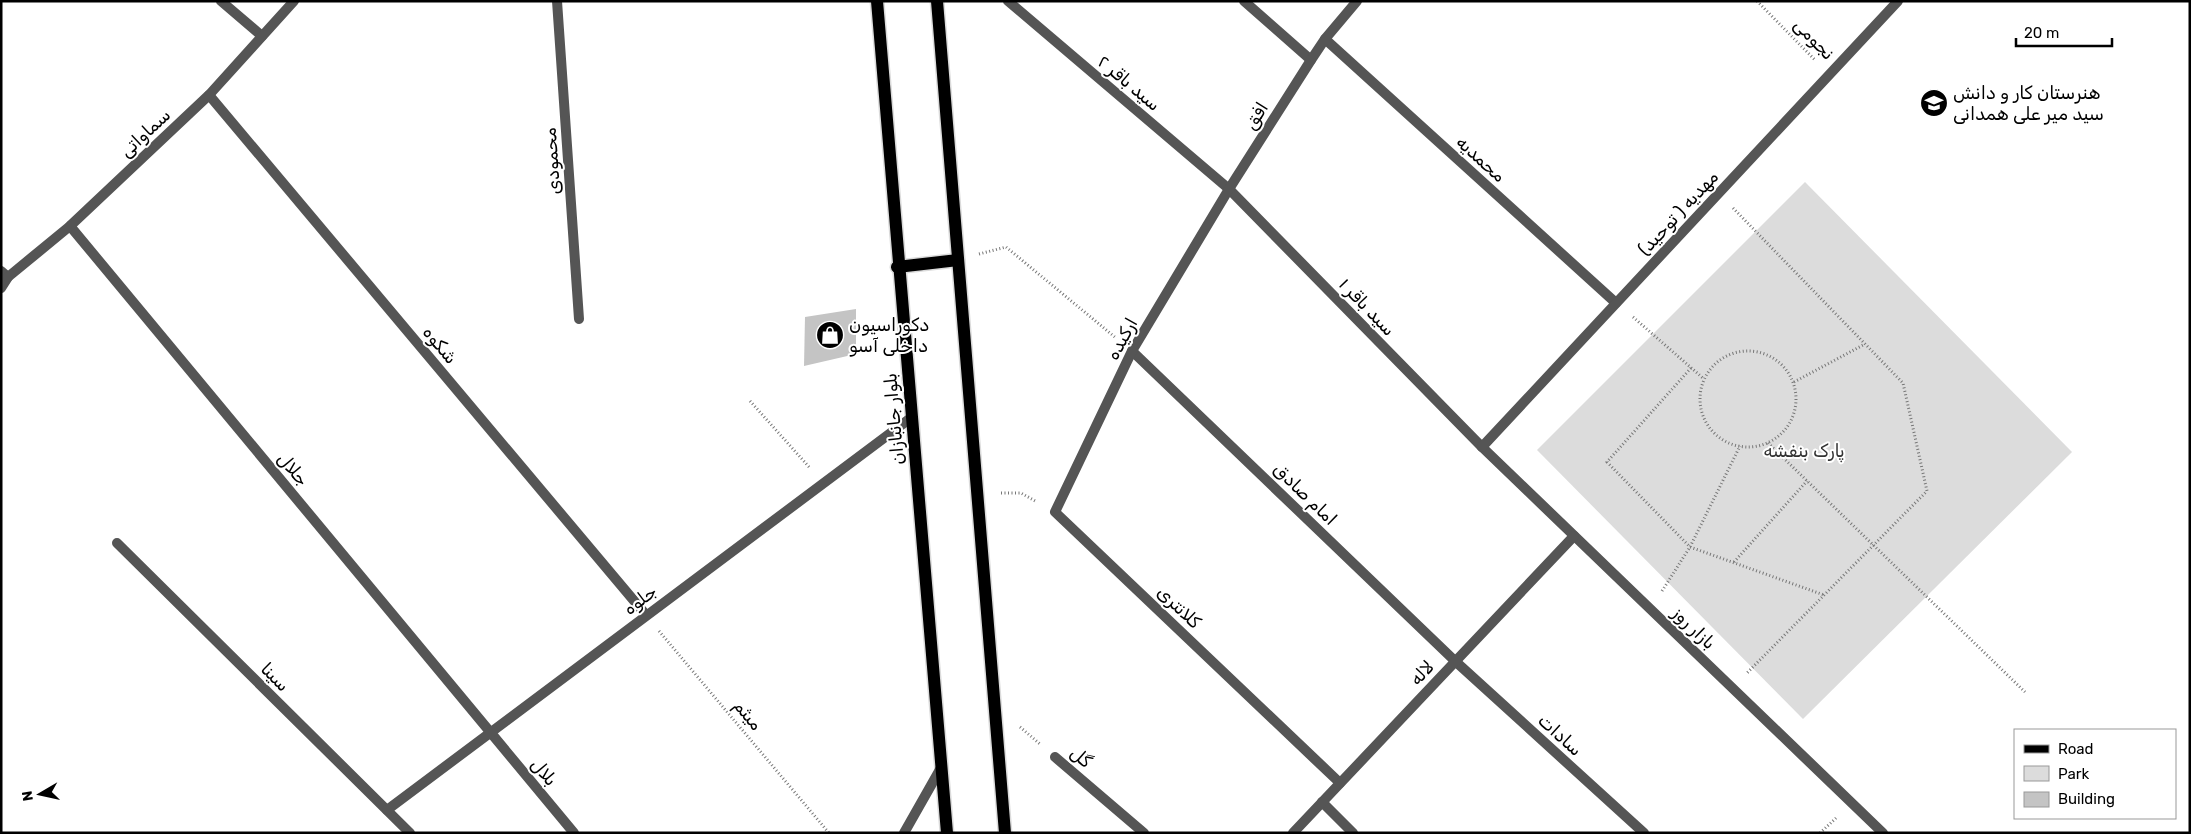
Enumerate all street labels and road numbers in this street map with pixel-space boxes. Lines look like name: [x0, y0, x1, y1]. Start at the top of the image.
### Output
street label: نجومی: [1789, 14, 1839, 64]
street label: سید باقر ۲: [1093, 50, 1165, 116]
street label: افق: [1239, 98, 1273, 134]
street label: سماواتی: [115, 104, 175, 162]
street label: محمودی: [539, 127, 565, 195]
street label: محمدیه: [1452, 131, 1510, 187]
street label: مهدیه ( توحید): [1633, 166, 1723, 260]
street label: سید باقر ۱: [1334, 274, 1400, 340]
street label: ارکیده: [1102, 314, 1142, 364]
street label: شکوه: [418, 322, 462, 368]
street label: بلوار جانبازان: [879, 372, 909, 466]
street label: جلال: [273, 448, 313, 490]
street label: امام صادق: [1268, 458, 1342, 530]
street label: جلوه: [619, 580, 661, 620]
street label: کلانتری: [1153, 581, 1205, 633]
street label: بازار روز: [1667, 601, 1720, 654]
street label: لاله: [1405, 656, 1439, 690]
street label: سینا: [256, 658, 294, 696]
street label: میثم: [728, 695, 767, 736]
street label: سادات: [1533, 709, 1587, 761]
street label: گل: [1066, 742, 1096, 772]
street label: بلال: [526, 754, 562, 790]

